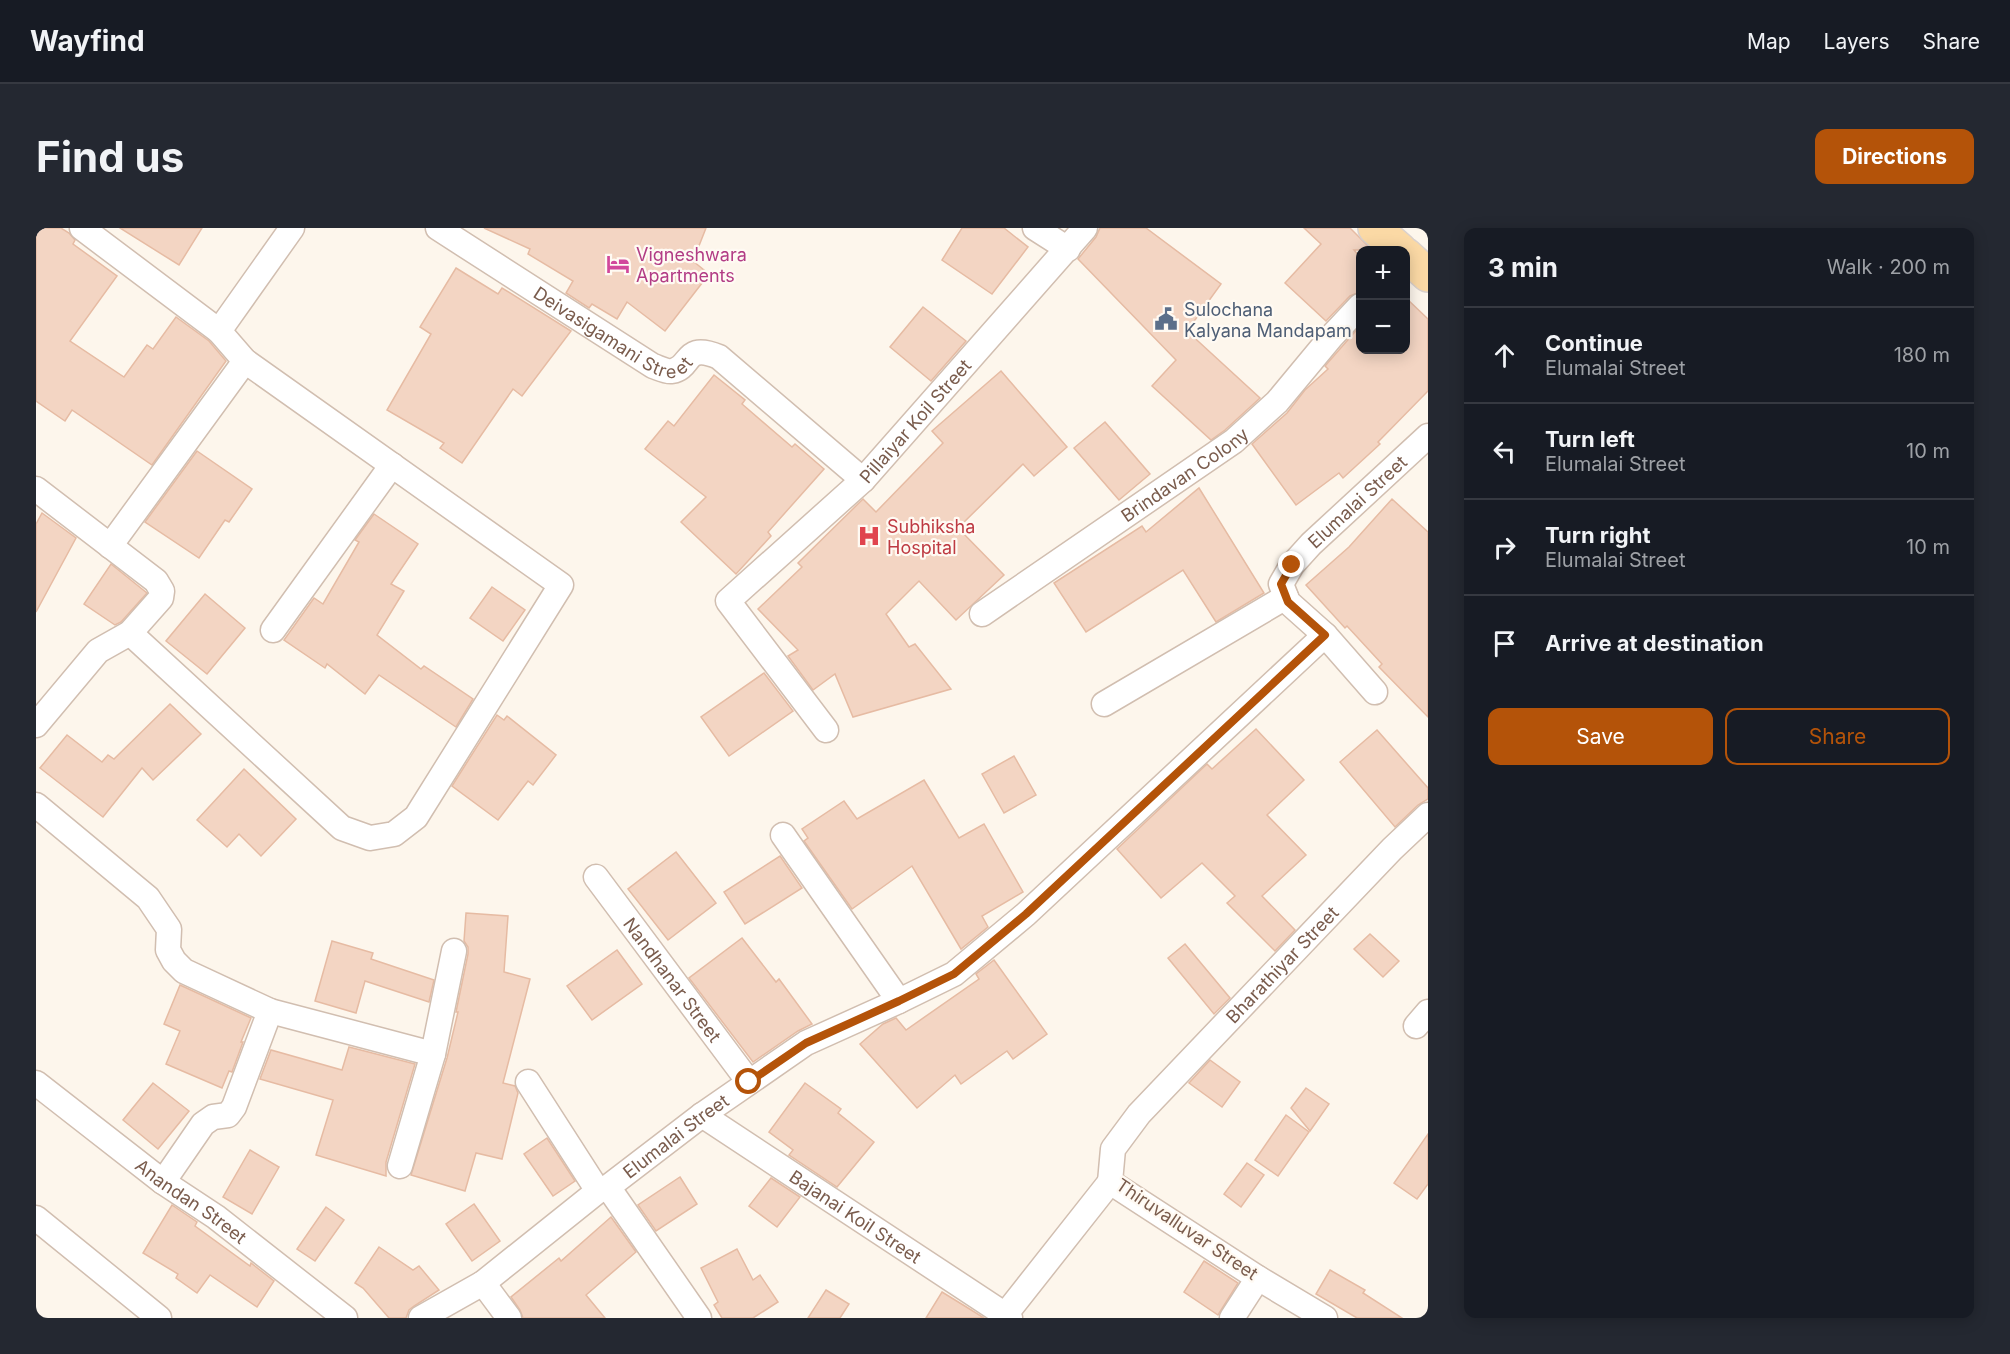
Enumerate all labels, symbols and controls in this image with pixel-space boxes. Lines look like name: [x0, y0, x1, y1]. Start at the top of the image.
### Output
text: Wayfind: [30, 24, 145, 58]
text: Map: [1747, 29, 1791, 54]
text: Layers: [1824, 29, 1890, 54]
text: Share: [1923, 29, 1980, 54]
button: Directions: [1815, 129, 1974, 184]
text: Find us: [36, 131, 184, 182]
place label: Vigneshwara Apartments: [636, 244, 747, 286]
map controls: [1356, 246, 1410, 354]
button: +: [1356, 246, 1410, 300]
hotel icon: Vigneshwara Apartments: [605, 251, 631, 277]
text: 3 min: [1488, 252, 1558, 283]
text: Walk · 200 m: [1827, 255, 1950, 279]
street label: Deivasigamani Street: [530, 282, 696, 382]
place label: Sulochana Kalyana Mandapam: [1184, 299, 1352, 341]
button: −: [1356, 300, 1410, 354]
public building icon: Sulochana Kalyana Mandapam: [1153, 306, 1179, 332]
text: Continue: [1545, 330, 1643, 356]
icon: ahead: [1488, 339, 1521, 372]
text: 180 m: [1894, 343, 1950, 367]
street label: Pillaiyar Koil Street: [855, 355, 975, 487]
text: Elumalai Street: [1545, 356, 1685, 380]
street label: Brindavan Colony: [1117, 423, 1252, 526]
text: Turn left: [1545, 426, 1635, 452]
icon: left: [1488, 435, 1521, 468]
text: 10 m: [1906, 439, 1950, 463]
street label: Elumalai Street: [1303, 451, 1411, 552]
text: Elumalai Street: [1545, 452, 1685, 476]
place label: Subhiksha Hospital: [887, 516, 975, 558]
text: Turn right: [1545, 522, 1651, 548]
hospital icon: Subhiksha Hospital: [856, 523, 882, 549]
icon: right: [1488, 531, 1521, 564]
text: 10 m: [1906, 535, 1950, 559]
text: Elumalai Street: [1545, 548, 1685, 572]
route end: [1278, 551, 1304, 577]
icon: arrive: [1488, 627, 1521, 660]
text: Arrive at destination: [1545, 630, 1764, 656]
button: Save: [1488, 708, 1713, 765]
button: Share: [1725, 708, 1950, 765]
street label: Bharathiyar Street: [1221, 902, 1342, 1027]
street label: Nandhanar Street: [619, 913, 726, 1046]
route start: [735, 1068, 761, 1094]
street label: Elumalai Street: [619, 1089, 732, 1182]
street label: Anandan Street: [131, 1154, 251, 1248]
street label: Bajanai Koil Street: [786, 1165, 926, 1267]
street label: Thiruvalluvar Street: [1112, 1174, 1262, 1284]

